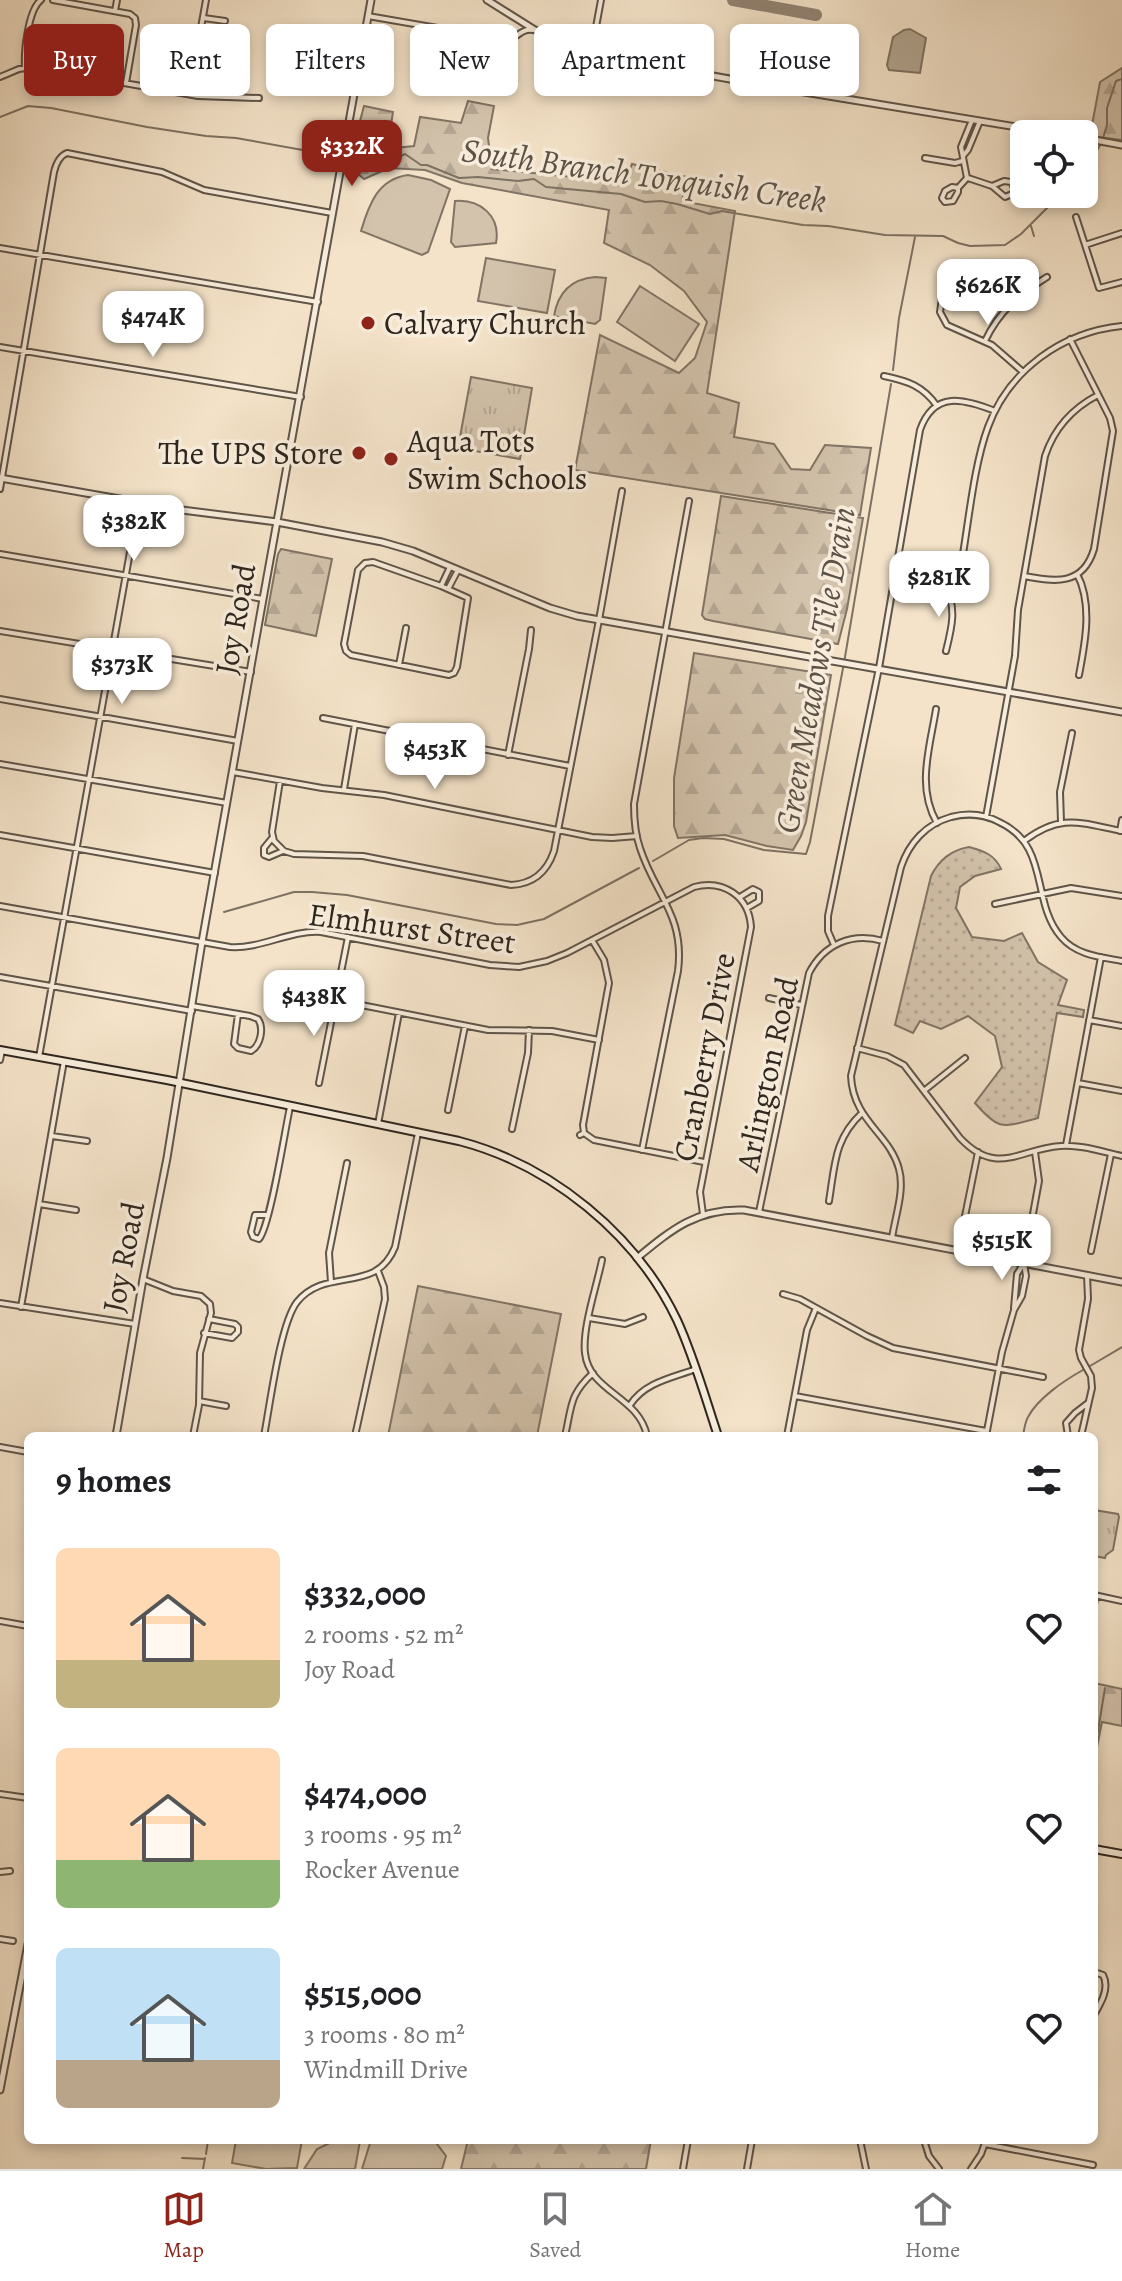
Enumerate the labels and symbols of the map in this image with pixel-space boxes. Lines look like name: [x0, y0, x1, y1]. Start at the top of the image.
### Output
pin: $332K: [296, 120, 408, 188]
water label: South Branch Tonquish Creek: [459, 126, 829, 224]
pin: $626K: [932, 259, 1044, 327]
pin: $474K: [97, 291, 209, 359]
place label: Calvary Church: [384, 301, 586, 345]
marker: Calvary Church: [359, 314, 377, 332]
place label: Aqua Tots Swim Schools: [406, 419, 587, 500]
place label: The UPS Store: [158, 431, 343, 475]
marker: The UPS Store: [350, 444, 368, 462]
marker: Aqua Tots Swim Schools: [382, 450, 400, 468]
pin: $382K: [78, 495, 190, 563]
water label: Green Meadows Tile Drain: [763, 503, 867, 837]
pin: $281K: [883, 551, 995, 619]
street label: Joy Road: [204, 559, 267, 678]
pin: $373K: [66, 638, 178, 706]
pin: $453K: [379, 723, 491, 791]
street label: Elmhurst Street: [306, 892, 518, 964]
street label: Cranberry Drive: [662, 949, 746, 1165]
pin: $438K: [258, 970, 370, 1038]
street label: Arlington Road: [725, 972, 809, 1176]
street label: Joy Road: [91, 1197, 155, 1316]
pin: $515K: [946, 1214, 1058, 1282]

